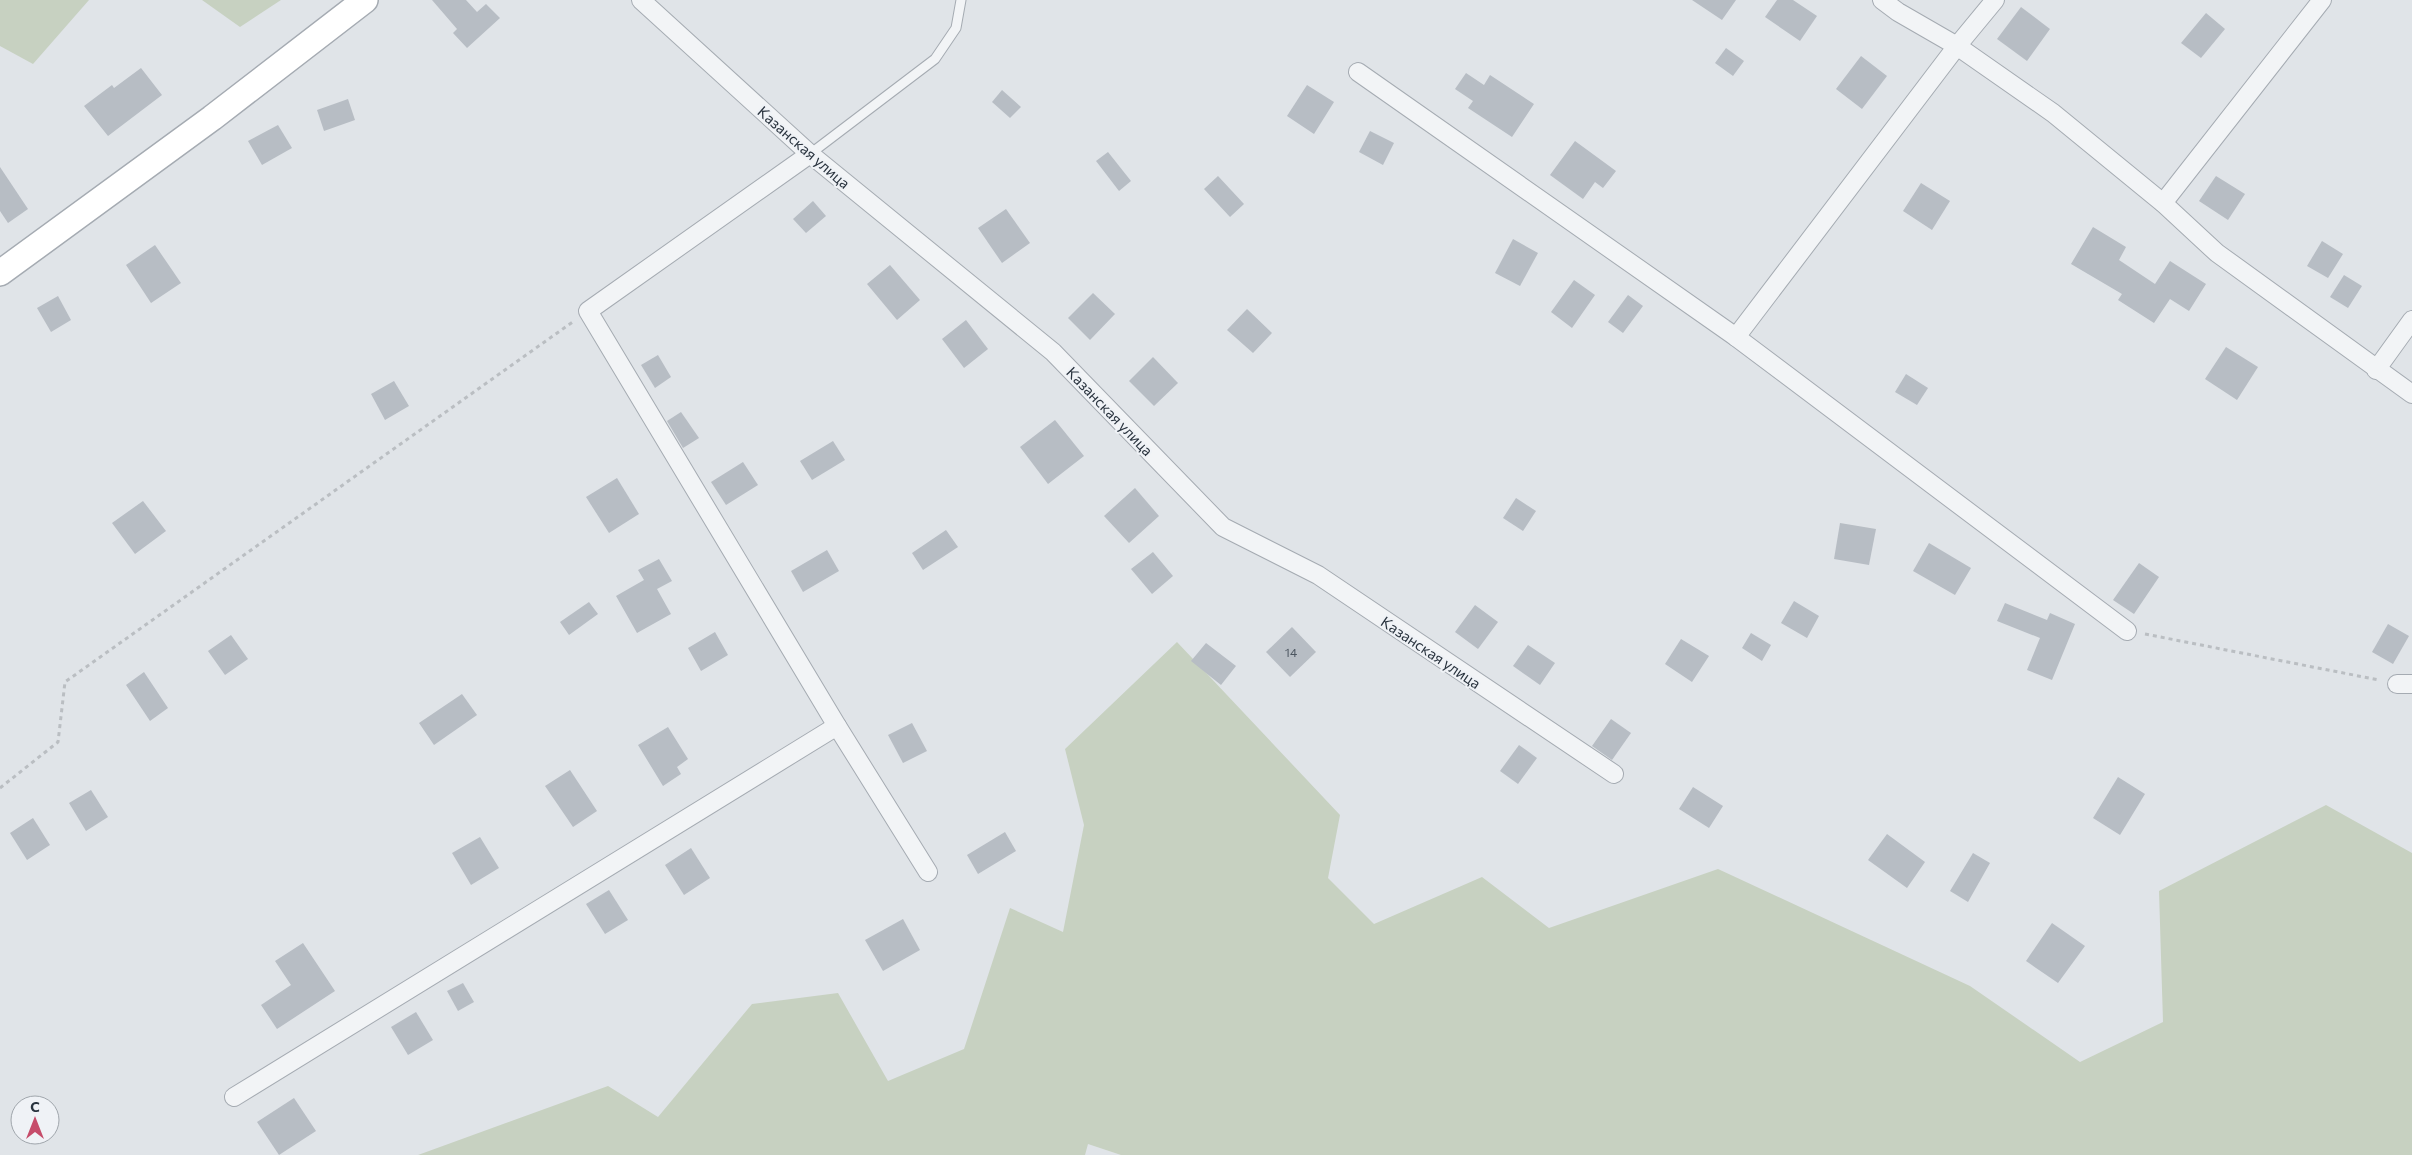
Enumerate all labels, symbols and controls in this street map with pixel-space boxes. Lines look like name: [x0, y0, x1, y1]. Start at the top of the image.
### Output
street label: Казанская улица: [754, 102, 854, 192]
street label: Казанская улица: [1063, 363, 1157, 459]
street label: Казанская улица: [1378, 612, 1484, 692]
house number: 14: [1285, 645, 1297, 659]
north arrow: [10, 1095, 60, 1145]
text: С: [30, 1098, 40, 1115]

